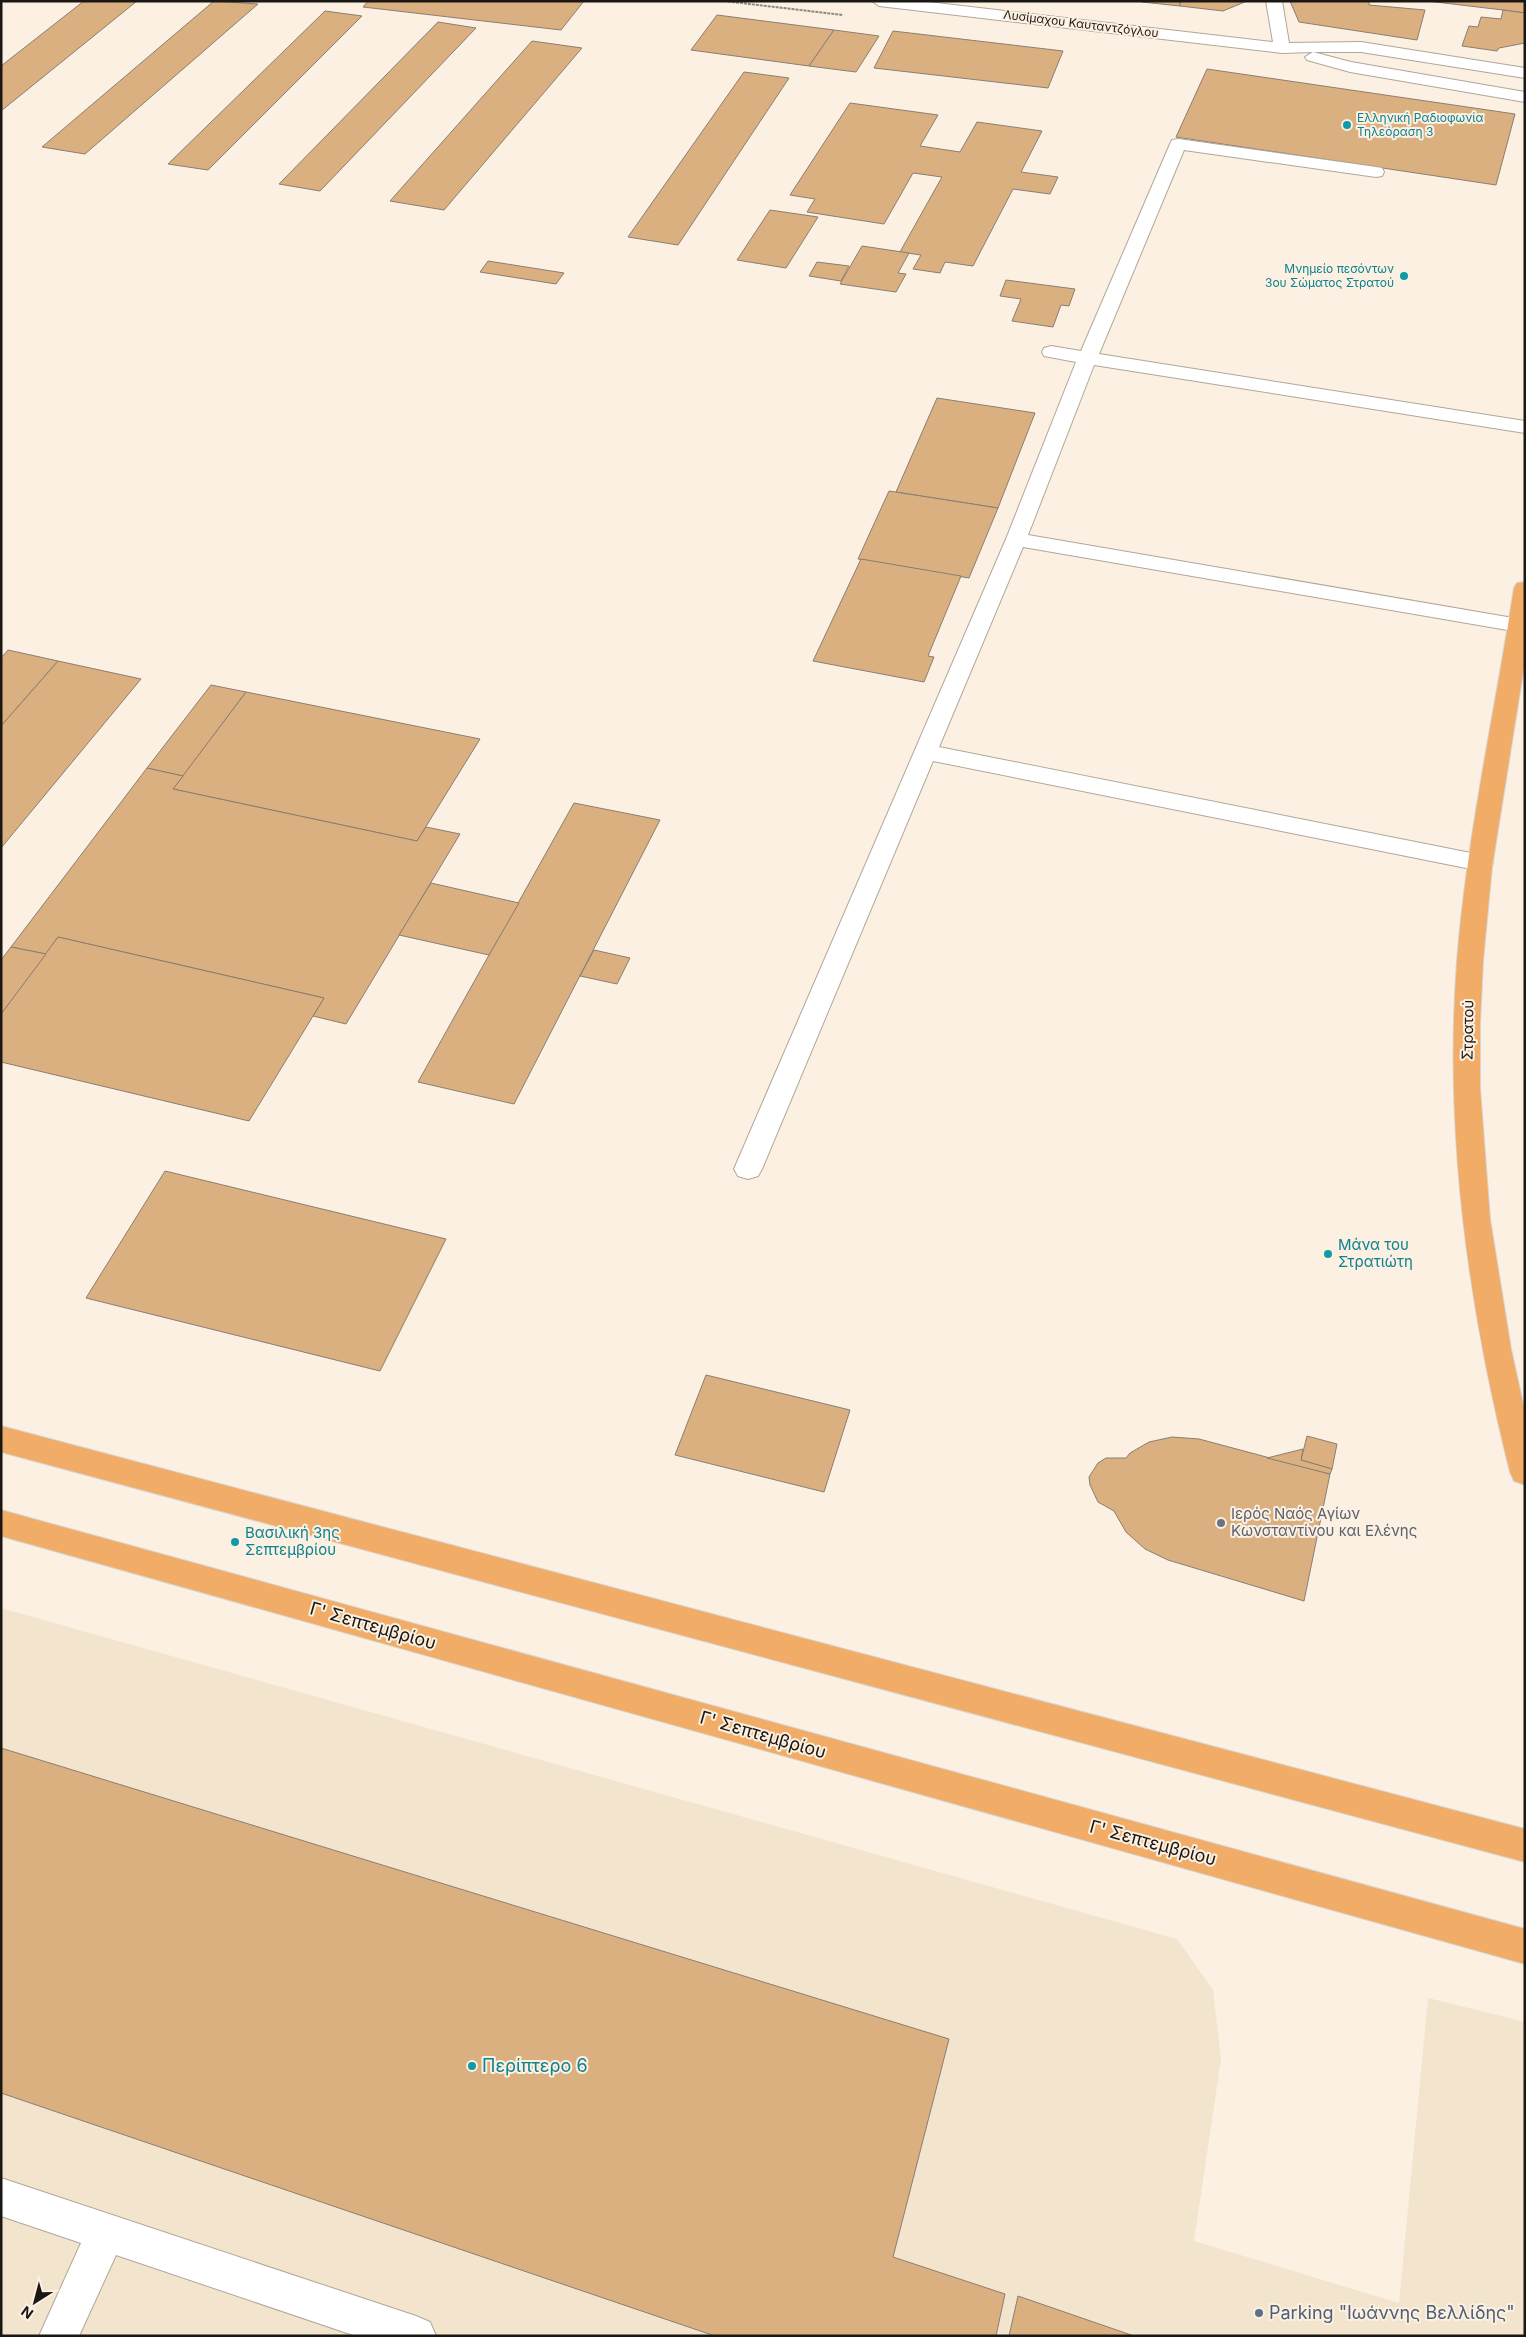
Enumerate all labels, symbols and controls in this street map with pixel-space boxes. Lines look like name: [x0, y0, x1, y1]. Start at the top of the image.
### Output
street label: Λυσίμαχου Καυταντζόγλου: [1003, 7, 1159, 40]
place label: Ελληνική Ραδιοφωνία Τηλεόραση 3: [1357, 110, 1484, 139]
marker: Ελληνική Ραδιοφωνία Τηλεόραση 3: [1341, 119, 1353, 131]
place label: Μνημείο πεσόντων 3ου Σώματος Στρατού: [1265, 261, 1394, 290]
marker: Μνημείο πεσόντων 3ου Σώματος Στρατού: [1398, 270, 1410, 282]
street label: Στρατού: [1457, 1000, 1478, 1060]
place label: Μάνα του Στρατιώτη: [1338, 1235, 1413, 1271]
marker: Μάνα του Στρατιώτη: [1322, 1248, 1334, 1260]
place label: Ιερός Ναός Αγίων Κωνσταντίνου και Ελένης: [1231, 1504, 1417, 1540]
marker: Ιερός Ναός Αγίων Κωνσταντίνου και Ελένης: [1215, 1517, 1227, 1529]
place label: Βασιλική 3ης Σεπτεμβρίου: [245, 1523, 340, 1559]
marker: Βασιλική 3ης Σεπτεμβρίου: [229, 1536, 241, 1548]
street label: Γ' Σεπτεμβρίου: [308, 1597, 439, 1654]
street label: Γ' Σεπτεμβρίου: [698, 1706, 829, 1763]
street label: Γ' Σεπτεμβρίου: [1088, 1816, 1219, 1870]
place label: Περίπτερο 6: [482, 2055, 588, 2076]
marker: Περίπτερο 6: [466, 2060, 478, 2072]
north arrow: [10, 2277, 60, 2327]
place label: Parking "Ιωάννης Βελλίδης": [1269, 2302, 1515, 2323]
text: N: [18, 2303, 36, 2323]
marker: Parking "Ιωάννης Βελλίδης": [1253, 2307, 1265, 2319]

